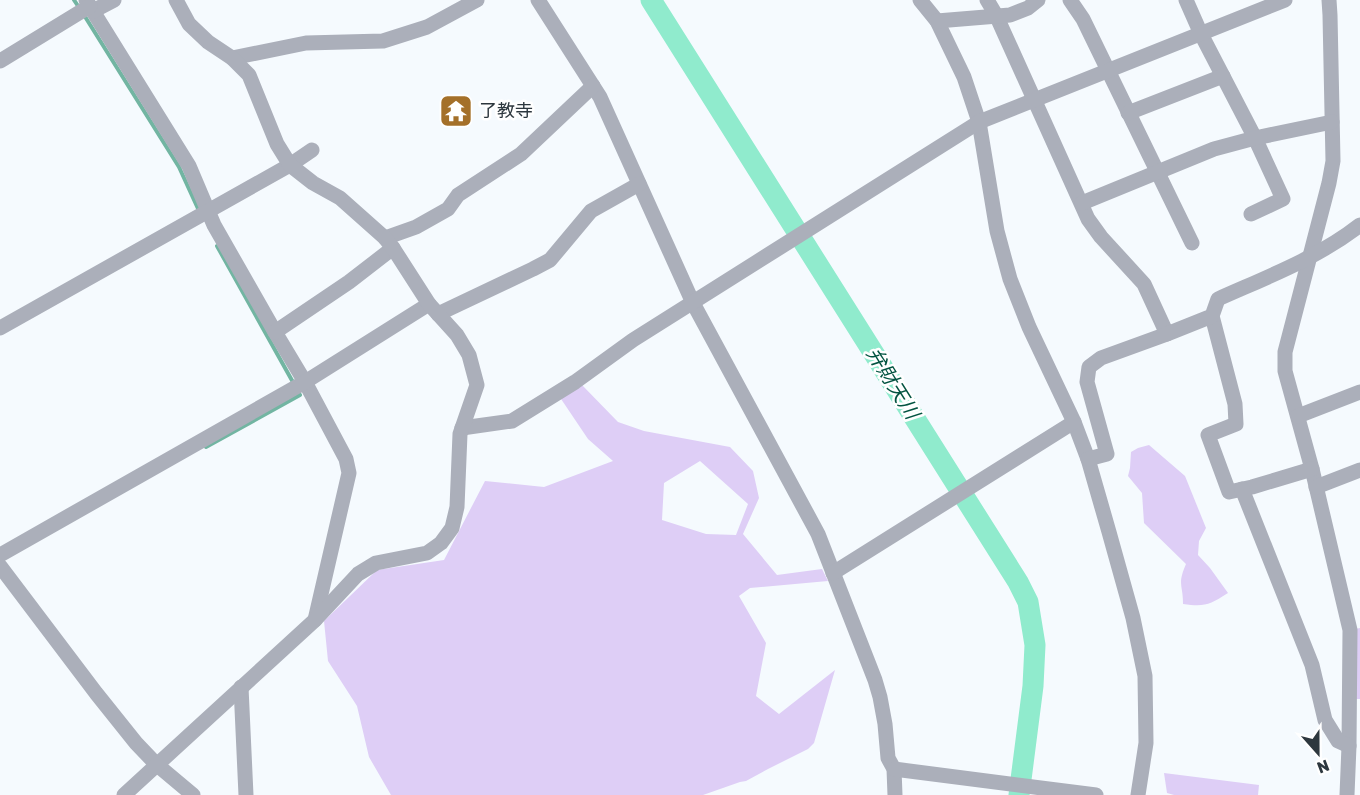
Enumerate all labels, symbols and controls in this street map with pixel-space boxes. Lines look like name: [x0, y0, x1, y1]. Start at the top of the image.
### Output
temple icon: 了教寺: [438, 93, 474, 129]
place label: 了教寺: [479, 100, 533, 122]
water label: 弁財天川: [862, 343, 925, 425]
north arrow: [1288, 723, 1348, 783]
text: N: [1314, 756, 1332, 777]

